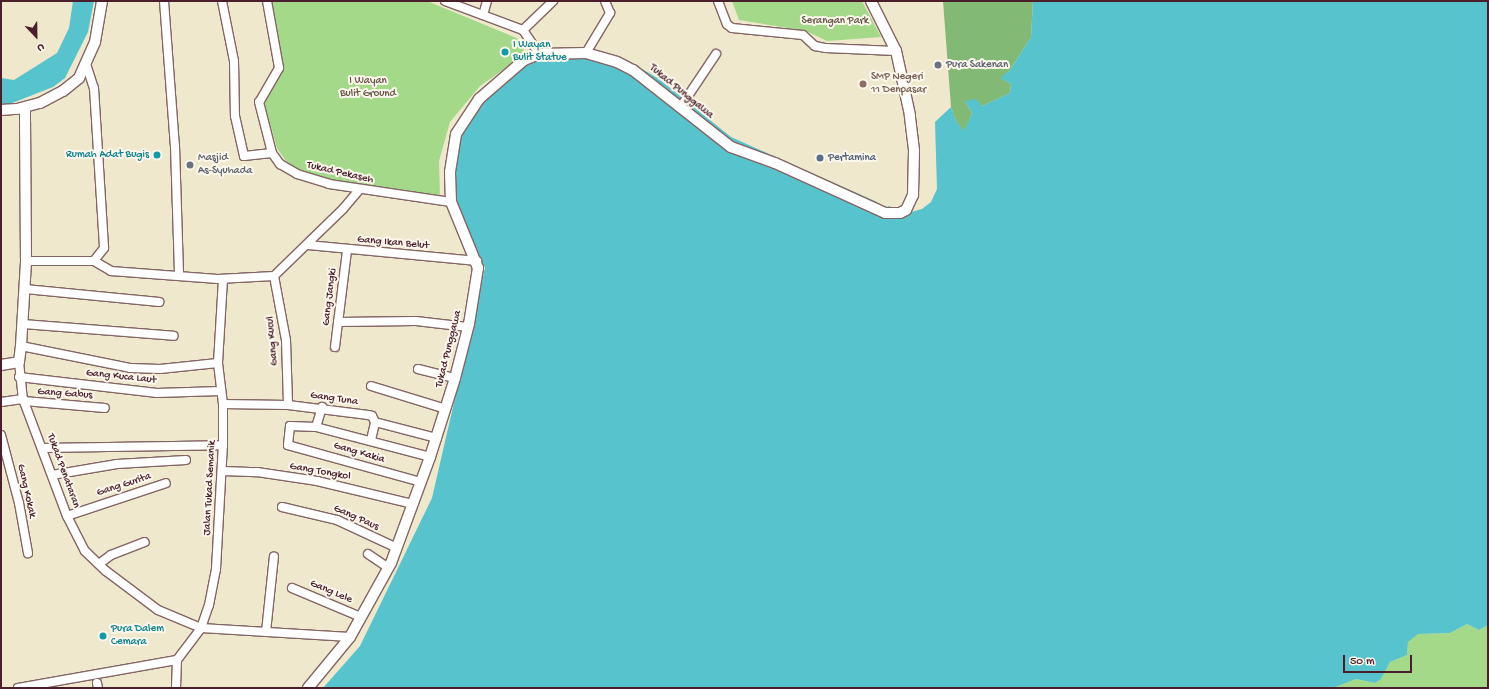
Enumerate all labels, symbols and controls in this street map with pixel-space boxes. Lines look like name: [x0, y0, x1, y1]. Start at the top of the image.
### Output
park label: Serangan Park: [801, 14, 869, 28]
north arrow: [16, 16, 56, 56]
place label: I Wayan Bulit Statue: [513, 39, 567, 65]
text: U: [35, 40, 46, 54]
marker: I Wayan Bulit Statue: [500, 47, 510, 57]
place label: Pura Sakenan: [946, 58, 1008, 72]
marker: Pura Sakenan: [933, 60, 943, 70]
street label: Tukad Punggawa: [646, 62, 716, 122]
place label: SMP Negeri 11 Denpasar: [871, 71, 926, 97]
park label: I Wayan Bulit Ground: [340, 75, 396, 101]
marker: SMP Negeri 11 Denpasar: [858, 79, 868, 89]
place label: Rumah Adat Bugis: [66, 148, 149, 162]
marker: Rumah Adat Bugis: [152, 150, 162, 160]
place label: Pertamina: [828, 151, 876, 165]
place label: Masjid As-Syuhada: [198, 152, 252, 178]
marker: Pertamina: [815, 153, 825, 163]
street label: Tukad Pekaseh: [305, 159, 375, 187]
marker: Masjid As-Syuhada: [185, 160, 195, 170]
street label: Gang Ikan Belut: [357, 233, 429, 253]
street label: Gang Jangki: [320, 267, 340, 327]
street label: Tukad Punggawa: [433, 309, 465, 389]
street label: Gang Kucul: [264, 316, 282, 366]
street label: Gang Kuca Laut: [85, 367, 157, 387]
street label: Gang Gabus: [37, 385, 93, 403]
street label: Gang Tuna: [309, 389, 359, 409]
street label: Tukad Penataran: [43, 432, 83, 510]
street label: Gang Kakia: [332, 439, 386, 467]
street label: Jalan Tukad Semanik: [201, 440, 219, 536]
street label: Gang Tongkol: [289, 460, 351, 484]
street label: Gang Kokak: [13, 463, 39, 519]
street label: Gang Gurita: [95, 470, 153, 500]
street label: Gang Paus: [331, 502, 381, 534]
street label: Gang Lele: [308, 577, 354, 607]
place label: Pura Dalem Cemara: [111, 623, 164, 649]
marker: Pura Dalem Cemara: [98, 631, 108, 641]
scale bar: [1345, 647, 1414, 673]
text: 50 m: [1350, 655, 1375, 669]

